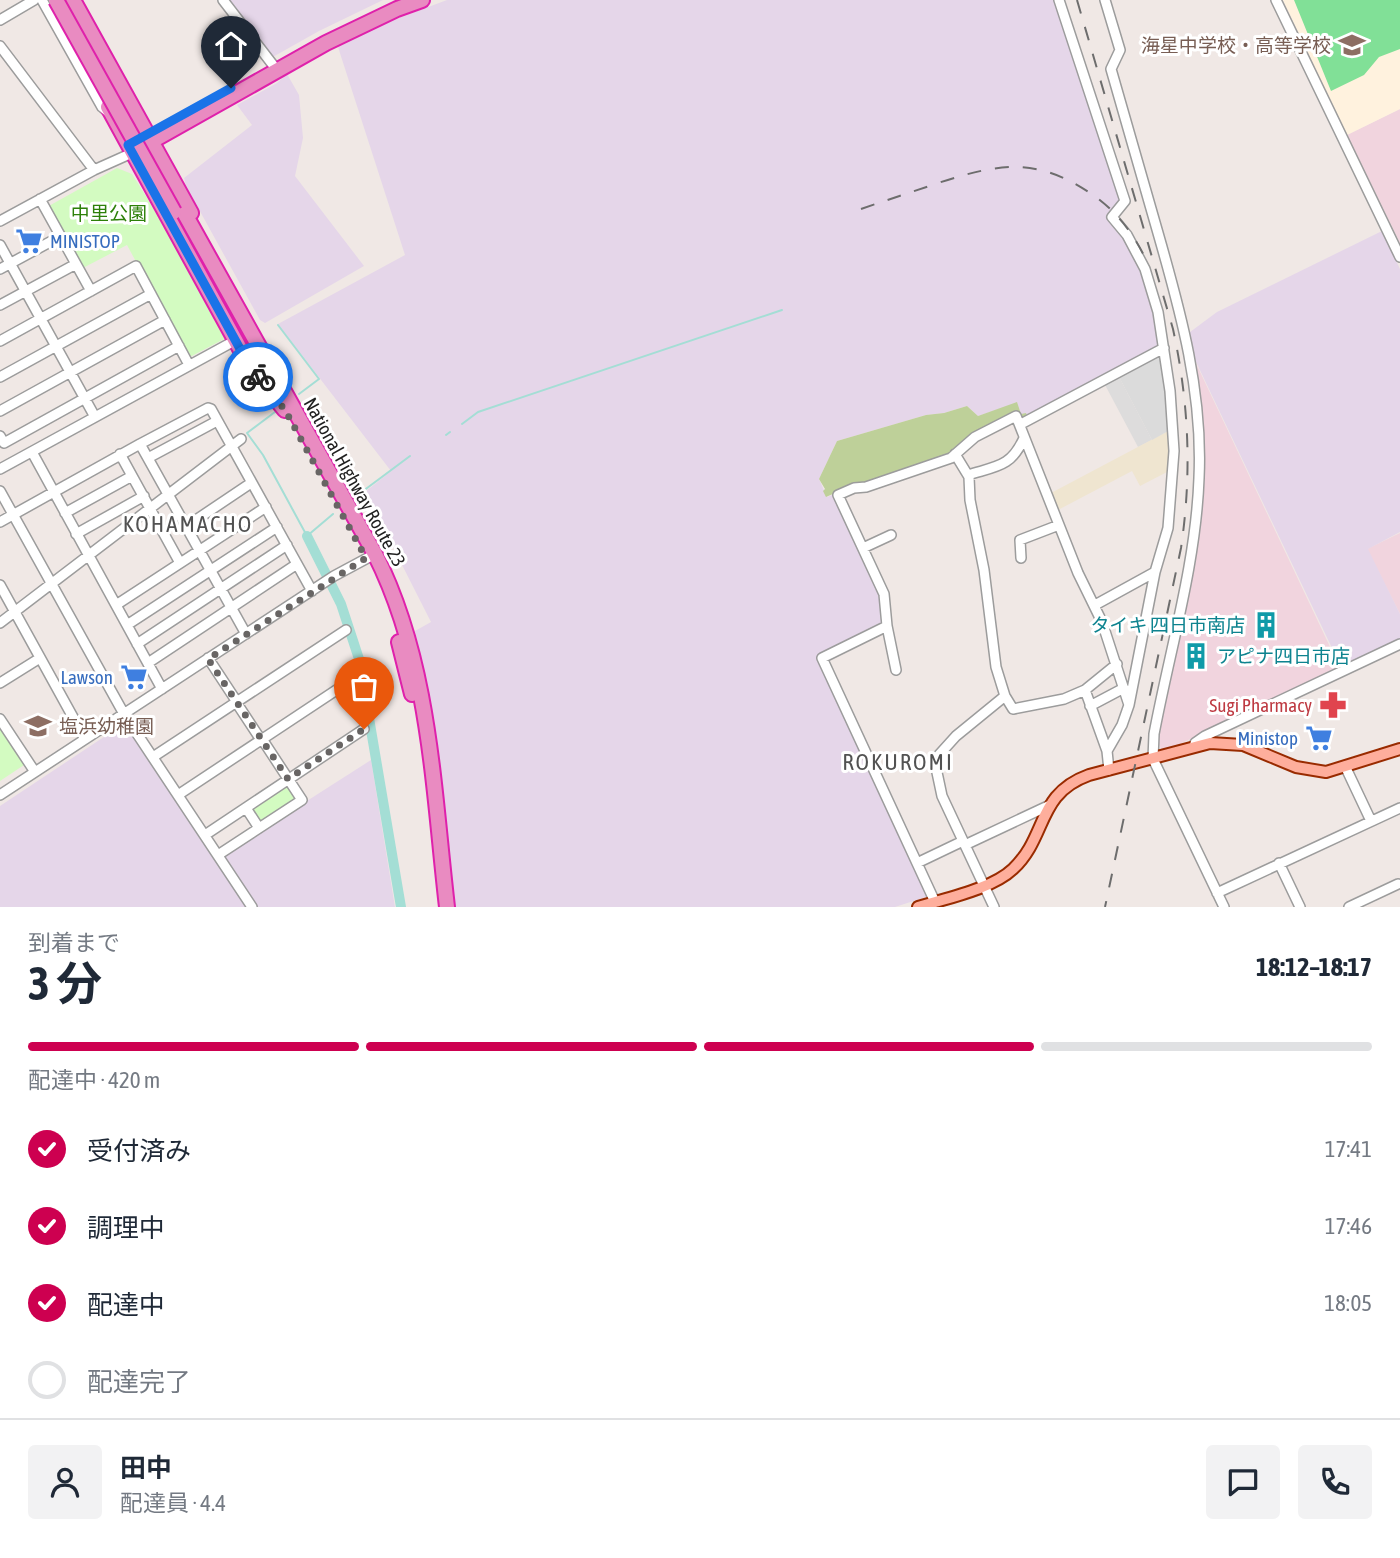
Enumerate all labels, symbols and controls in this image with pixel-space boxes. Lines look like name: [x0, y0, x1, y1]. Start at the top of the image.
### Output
pin: [201, 16, 261, 88]
icon: home: [212, 27, 250, 65]
school or university icon: 海星中学校・高等学校: [1337, 30, 1367, 60]
place label: 海星中学校・高等学校: [1141, 34, 1331, 56]
park label: 中里公園: [71, 202, 147, 224]
supermarket icon: MINISTOP: [14, 226, 44, 256]
place label: MINISTOP: [50, 230, 120, 252]
courier: [223, 342, 293, 412]
icon: bike: [239, 358, 277, 396]
street label: National Highway Route 23: [299, 394, 411, 570]
district label: KOHAMACHO: [123, 511, 253, 537]
building icon: タイキ 四日市南店: [1251, 610, 1281, 640]
place label: タイキ 四日市南店: [1090, 614, 1245, 636]
building icon: アピナ四日市店: [1181, 641, 1211, 671]
place label: アピナ四日市店: [1217, 645, 1350, 667]
pin: [334, 657, 394, 729]
supermarket icon: Lawson: [119, 662, 149, 692]
place label: Lawson: [61, 666, 113, 688]
icon: bag: [345, 668, 383, 706]
pharmacy icon: Sugi Pharmacy: [1318, 690, 1348, 720]
place label: Sugi Pharmacy: [1209, 694, 1312, 716]
school or university icon: 塩浜幼稚園: [23, 711, 53, 741]
place label: 塩浜幼稚園: [59, 715, 154, 737]
supermarket icon: Ministop: [1304, 723, 1334, 753]
place label: Ministop: [1237, 727, 1298, 749]
district label: ROKUROMI: [842, 749, 954, 775]
text: 到着まで: [28, 930, 120, 956]
text: 18:12–18:17: [1256, 952, 1372, 982]
text: 3 分: [28, 957, 102, 1010]
text: 配達中 · 420 m: [28, 1067, 160, 1093]
icon: check: [28, 1130, 66, 1168]
text: 受付済み: [87, 1136, 191, 1166]
text: 17:41: [1325, 1136, 1372, 1162]
icon: check: [28, 1207, 66, 1245]
text: 調理中: [87, 1213, 165, 1243]
text: 17:46: [1325, 1213, 1372, 1239]
icon: check: [28, 1284, 66, 1322]
text: 配達中: [87, 1290, 165, 1320]
text: 18:05: [1324, 1290, 1372, 1316]
text: 配達完了: [87, 1367, 191, 1397]
button: person: [28, 1445, 102, 1519]
button: chat: [1206, 1445, 1280, 1519]
button: phone: [1298, 1445, 1372, 1519]
text: 田中: [120, 1453, 172, 1483]
text: 配達員 · 4.4: [120, 1490, 226, 1516]

